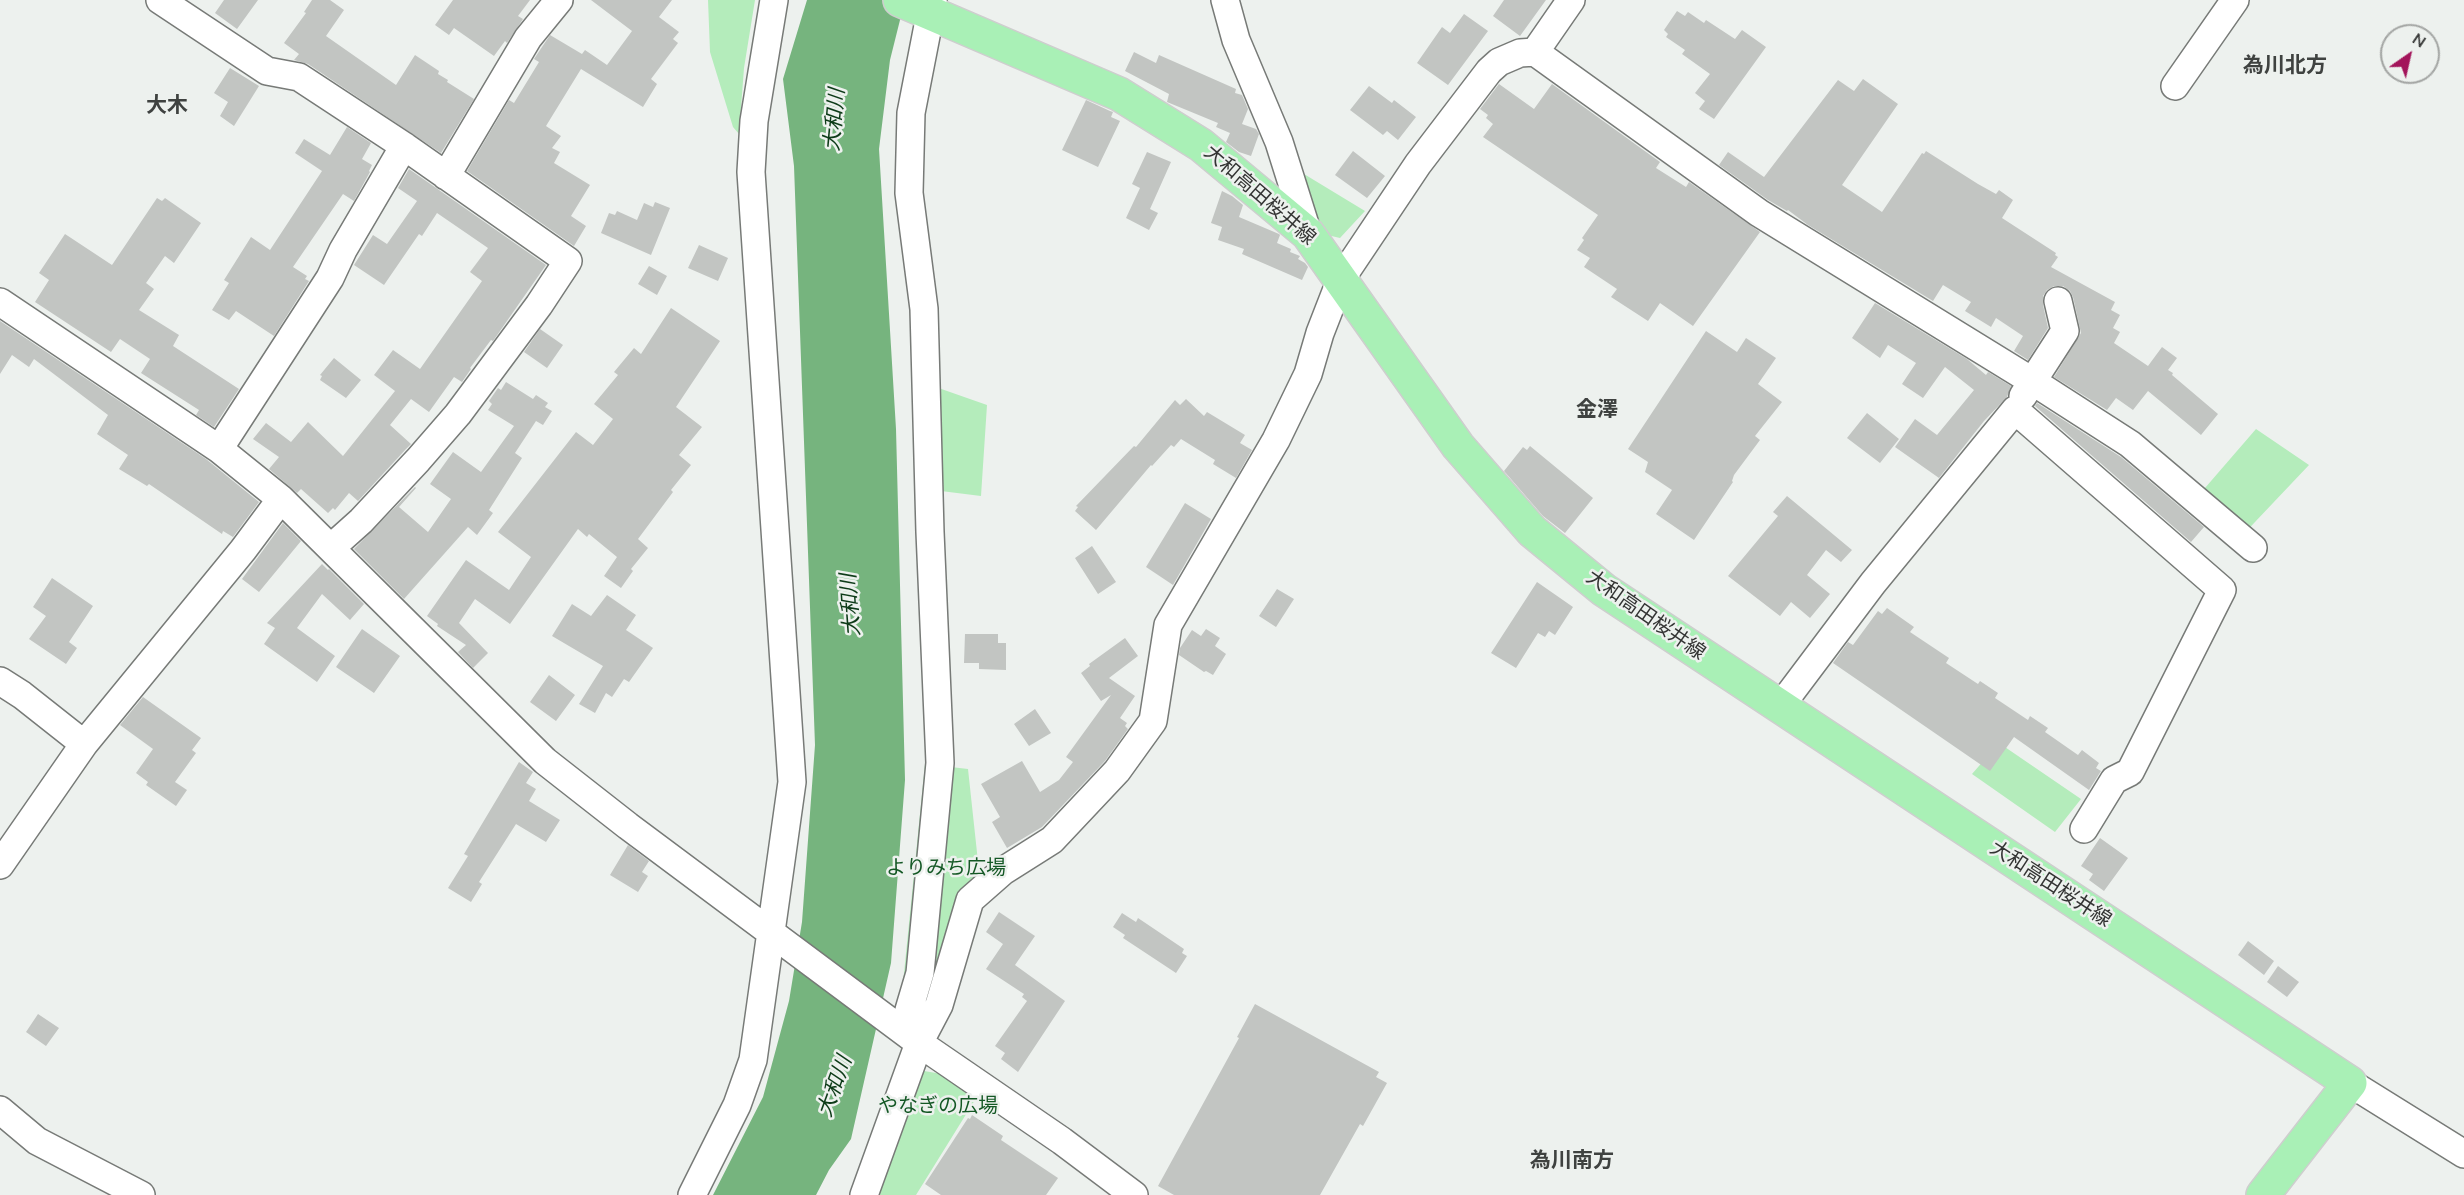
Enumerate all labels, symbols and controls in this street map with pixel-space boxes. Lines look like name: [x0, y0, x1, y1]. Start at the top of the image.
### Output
north arrow: [2380, 24, 2440, 84]
text: N: [2408, 28, 2430, 53]
district label: 為川北方: [2243, 54, 2327, 80]
water label: 大和川: [821, 88, 851, 152]
district label: 大木: [146, 94, 188, 120]
street label: 大和高田桜井線: [1198, 141, 1320, 251]
district label: 金澤: [1576, 398, 1618, 424]
street label: 大和高田桜井線: [1581, 566, 1709, 666]
water label: 大和川: [837, 573, 867, 637]
street label: 大和高田桜井線: [1985, 837, 2115, 933]
park label: よりみち広場: [886, 857, 1006, 881]
water label: 大和川: [813, 1053, 859, 1121]
park label: やなぎの広場: [878, 1095, 998, 1119]
district label: 為川南方: [1530, 1149, 1614, 1175]

